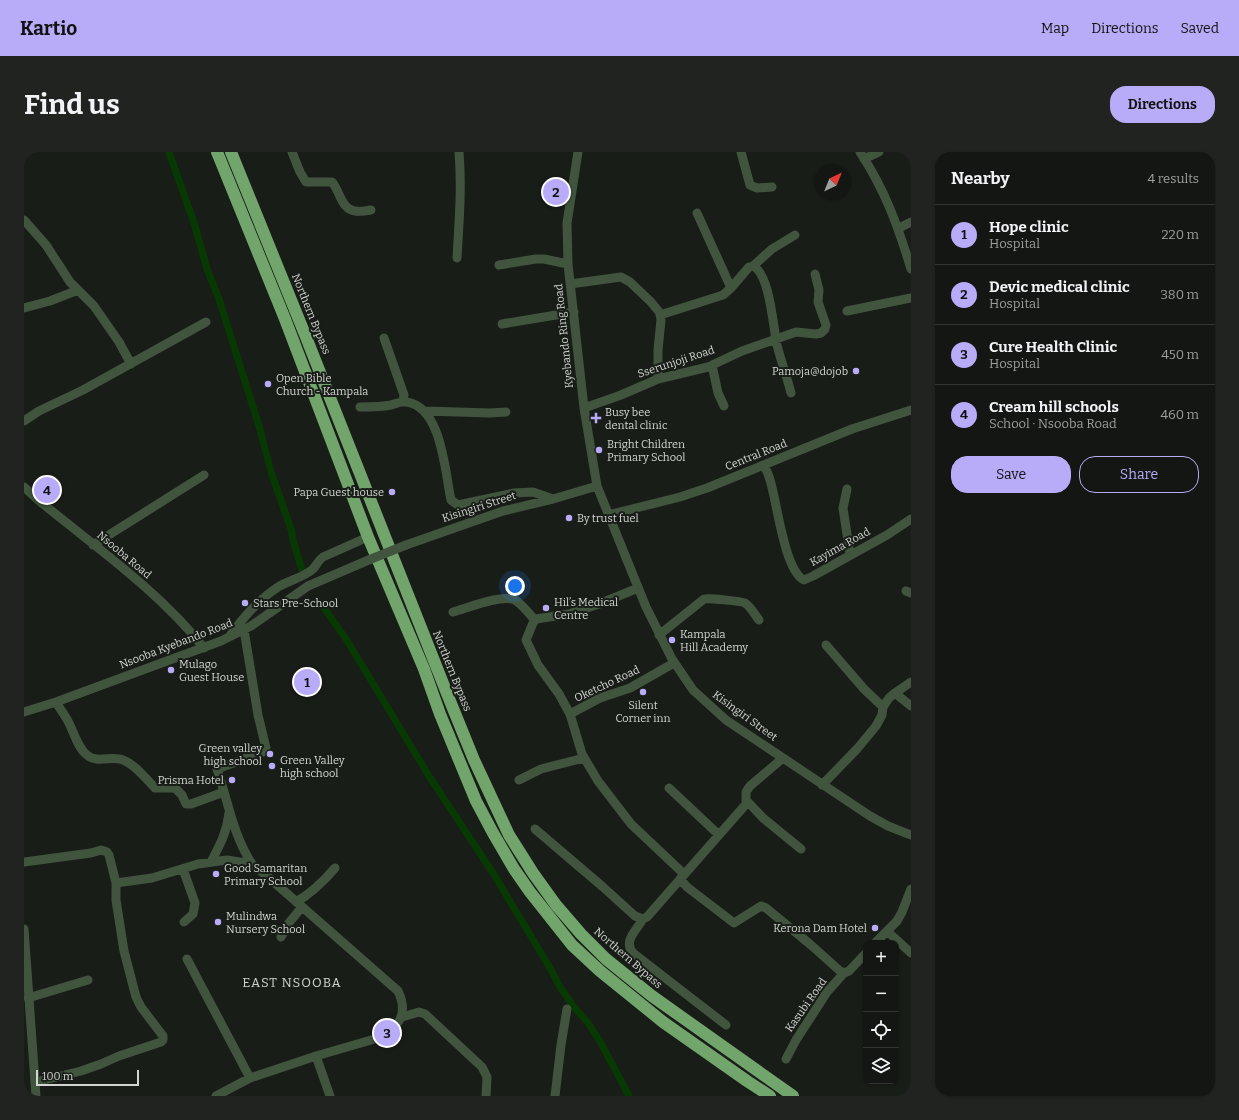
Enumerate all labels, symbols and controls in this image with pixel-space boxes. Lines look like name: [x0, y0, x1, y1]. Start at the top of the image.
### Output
text: Kartio: [20, 17, 77, 40]
text: Map: [1041, 20, 1069, 37]
text: Directions: [1091, 20, 1159, 37]
text: Saved: [1181, 20, 1219, 37]
button: Directions: [1110, 86, 1215, 123]
text: Find us: [24, 88, 120, 121]
north arrow: [815, 164, 851, 200]
text: Nearby: [951, 168, 1010, 189]
text: 4 results: [1147, 171, 1199, 186]
pin: 2: [543, 177, 569, 207]
text: Hope clinic: [989, 218, 1069, 236]
text: 1: [961, 227, 967, 242]
text: 220 m: [1162, 227, 1199, 242]
text: Hospital: [989, 236, 1040, 251]
street label: Northern Bypass: [289, 272, 333, 356]
text: Devic medical clinic: [989, 278, 1130, 296]
street label: Kyebando Ring Road: [552, 283, 576, 389]
text: 2: [960, 287, 968, 302]
text: 380 m: [1160, 287, 1199, 302]
text: Hospital: [989, 296, 1040, 311]
text: Cure Health Clinic: [989, 338, 1117, 356]
street label: Sserunjoji Road: [636, 343, 717, 381]
text: 3: [960, 347, 968, 362]
text: 450 m: [1161, 347, 1199, 362]
text: Hospital: [989, 356, 1040, 371]
place label: Pamoja@dojob: [772, 365, 848, 378]
marker: Pamoja@dojob: [851, 366, 861, 376]
place label: Open Bible Church - Kampala: [276, 372, 368, 398]
marker: Open Bible Church - Kampala: [263, 379, 273, 389]
text: Cream hill schools: [989, 398, 1119, 416]
place label: Busy bee dental clinic: [605, 406, 668, 432]
text: 4: [960, 407, 968, 422]
text: 460 m: [1160, 407, 1199, 422]
marker: Busy bee dental clinic: [590, 412, 602, 424]
text: School · Nsooba Road: [989, 416, 1117, 431]
street label: Central Road: [723, 437, 789, 473]
place label: Bright Children Primary School: [607, 438, 686, 464]
marker: Bright Children Primary School: [594, 445, 604, 455]
button: Save: [951, 456, 1071, 493]
button: Share: [1079, 456, 1199, 493]
pin: 4: [34, 475, 60, 505]
place label: Papa Guest house: [293, 486, 384, 499]
marker: Papa Guest house: [387, 487, 397, 497]
street label: Kisingiri Street: [440, 489, 518, 525]
place label: By trust fuel: [577, 512, 639, 525]
marker: By trust fuel: [564, 513, 574, 523]
street label: Kayima Road: [808, 525, 873, 569]
street label: Nsooba Road: [94, 529, 154, 582]
your location: [505, 576, 525, 596]
place label: Hil’s Medical Centre: [554, 596, 618, 622]
place label: Stars Pre-School: [253, 597, 338, 610]
marker: Stars Pre-School: [240, 598, 250, 608]
marker: Hil’s Medical Centre: [541, 603, 551, 613]
street label: Nsooba Kyebando Road: [118, 616, 235, 672]
place label: Kampala Hill Academy: [680, 628, 748, 654]
street label: Northern Bypass: [430, 629, 474, 713]
marker: Kampala Hill Academy: [667, 635, 677, 645]
place label: Mulago Guest House: [179, 658, 244, 684]
street label: Oketcho Road: [572, 663, 642, 705]
marker: Mulago Guest House: [166, 665, 176, 675]
pin: 1: [294, 667, 320, 697]
marker: Silent Corner inn: [638, 687, 648, 697]
street label: Kisingiri Street: [710, 688, 780, 744]
place label: Silent Corner inn: [615, 699, 671, 725]
place label: Green valley high school: [199, 742, 262, 768]
marker: Green valley high school: [265, 749, 275, 759]
place label: Green Valley high school: [280, 754, 345, 780]
marker: Green Valley high school: [267, 761, 277, 771]
place label: Prisma Hotel: [158, 774, 224, 787]
marker: Prisma Hotel: [227, 775, 237, 785]
place label: Good Samaritan Primary School: [224, 862, 307, 888]
marker: Good Samaritan Primary School: [211, 869, 221, 879]
place label: Mulindwa Nursery School: [226, 910, 305, 936]
marker: Mulindwa Nursery School: [213, 917, 223, 927]
place label: Kerona Dam Hotel: [773, 922, 867, 935]
marker: Kerona Dam Hotel: [870, 923, 880, 933]
street label: Northern Bypass: [591, 925, 665, 991]
map controls: [863, 940, 899, 1084]
button: +: [863, 940, 899, 976]
district label: EAST NSOOBA: [242, 975, 342, 990]
street label: Kasubi Road: [783, 975, 830, 1035]
button: −: [863, 976, 899, 1012]
button: locate: [863, 1012, 899, 1048]
pin: 3: [374, 1018, 400, 1048]
button: layers: [863, 1048, 899, 1084]
scale bar: [36, 1068, 139, 1087]
text: 100 m: [42, 1070, 73, 1083]

